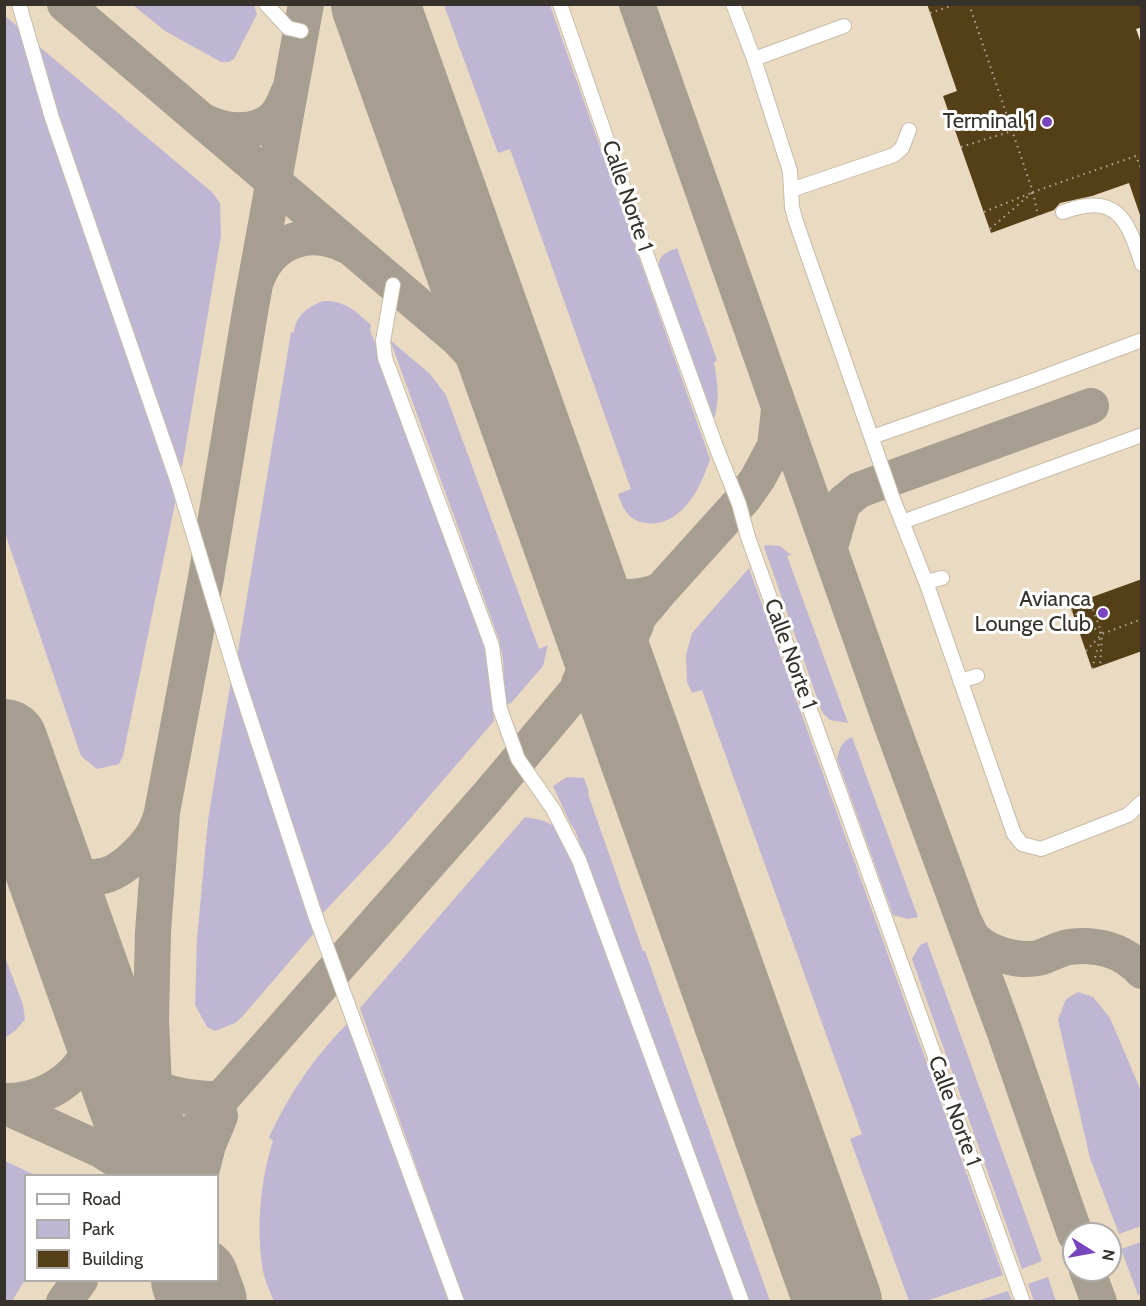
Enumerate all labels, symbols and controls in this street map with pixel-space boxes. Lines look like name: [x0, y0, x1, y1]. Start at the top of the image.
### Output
place label: Terminal 1: [943, 109, 1035, 135]
marker: Terminal 1: [1040, 115, 1054, 129]
street label: Calle Norte 1: [596, 137, 658, 255]
place label: Avianca Lounge Club: [975, 587, 1091, 638]
street label: Calle Norte 1: [758, 595, 822, 713]
marker: Avianca Lounge Club: [1096, 606, 1110, 620]
street label: Calle Norte 1: [922, 1052, 986, 1170]
legend: [24, 1174, 219, 1282]
text: Road: [82, 1188, 121, 1210]
text: Park: [82, 1218, 114, 1240]
north arrow: [1062, 1222, 1122, 1282]
text: Building: [82, 1248, 143, 1270]
text: N: [1098, 1248, 1119, 1263]

